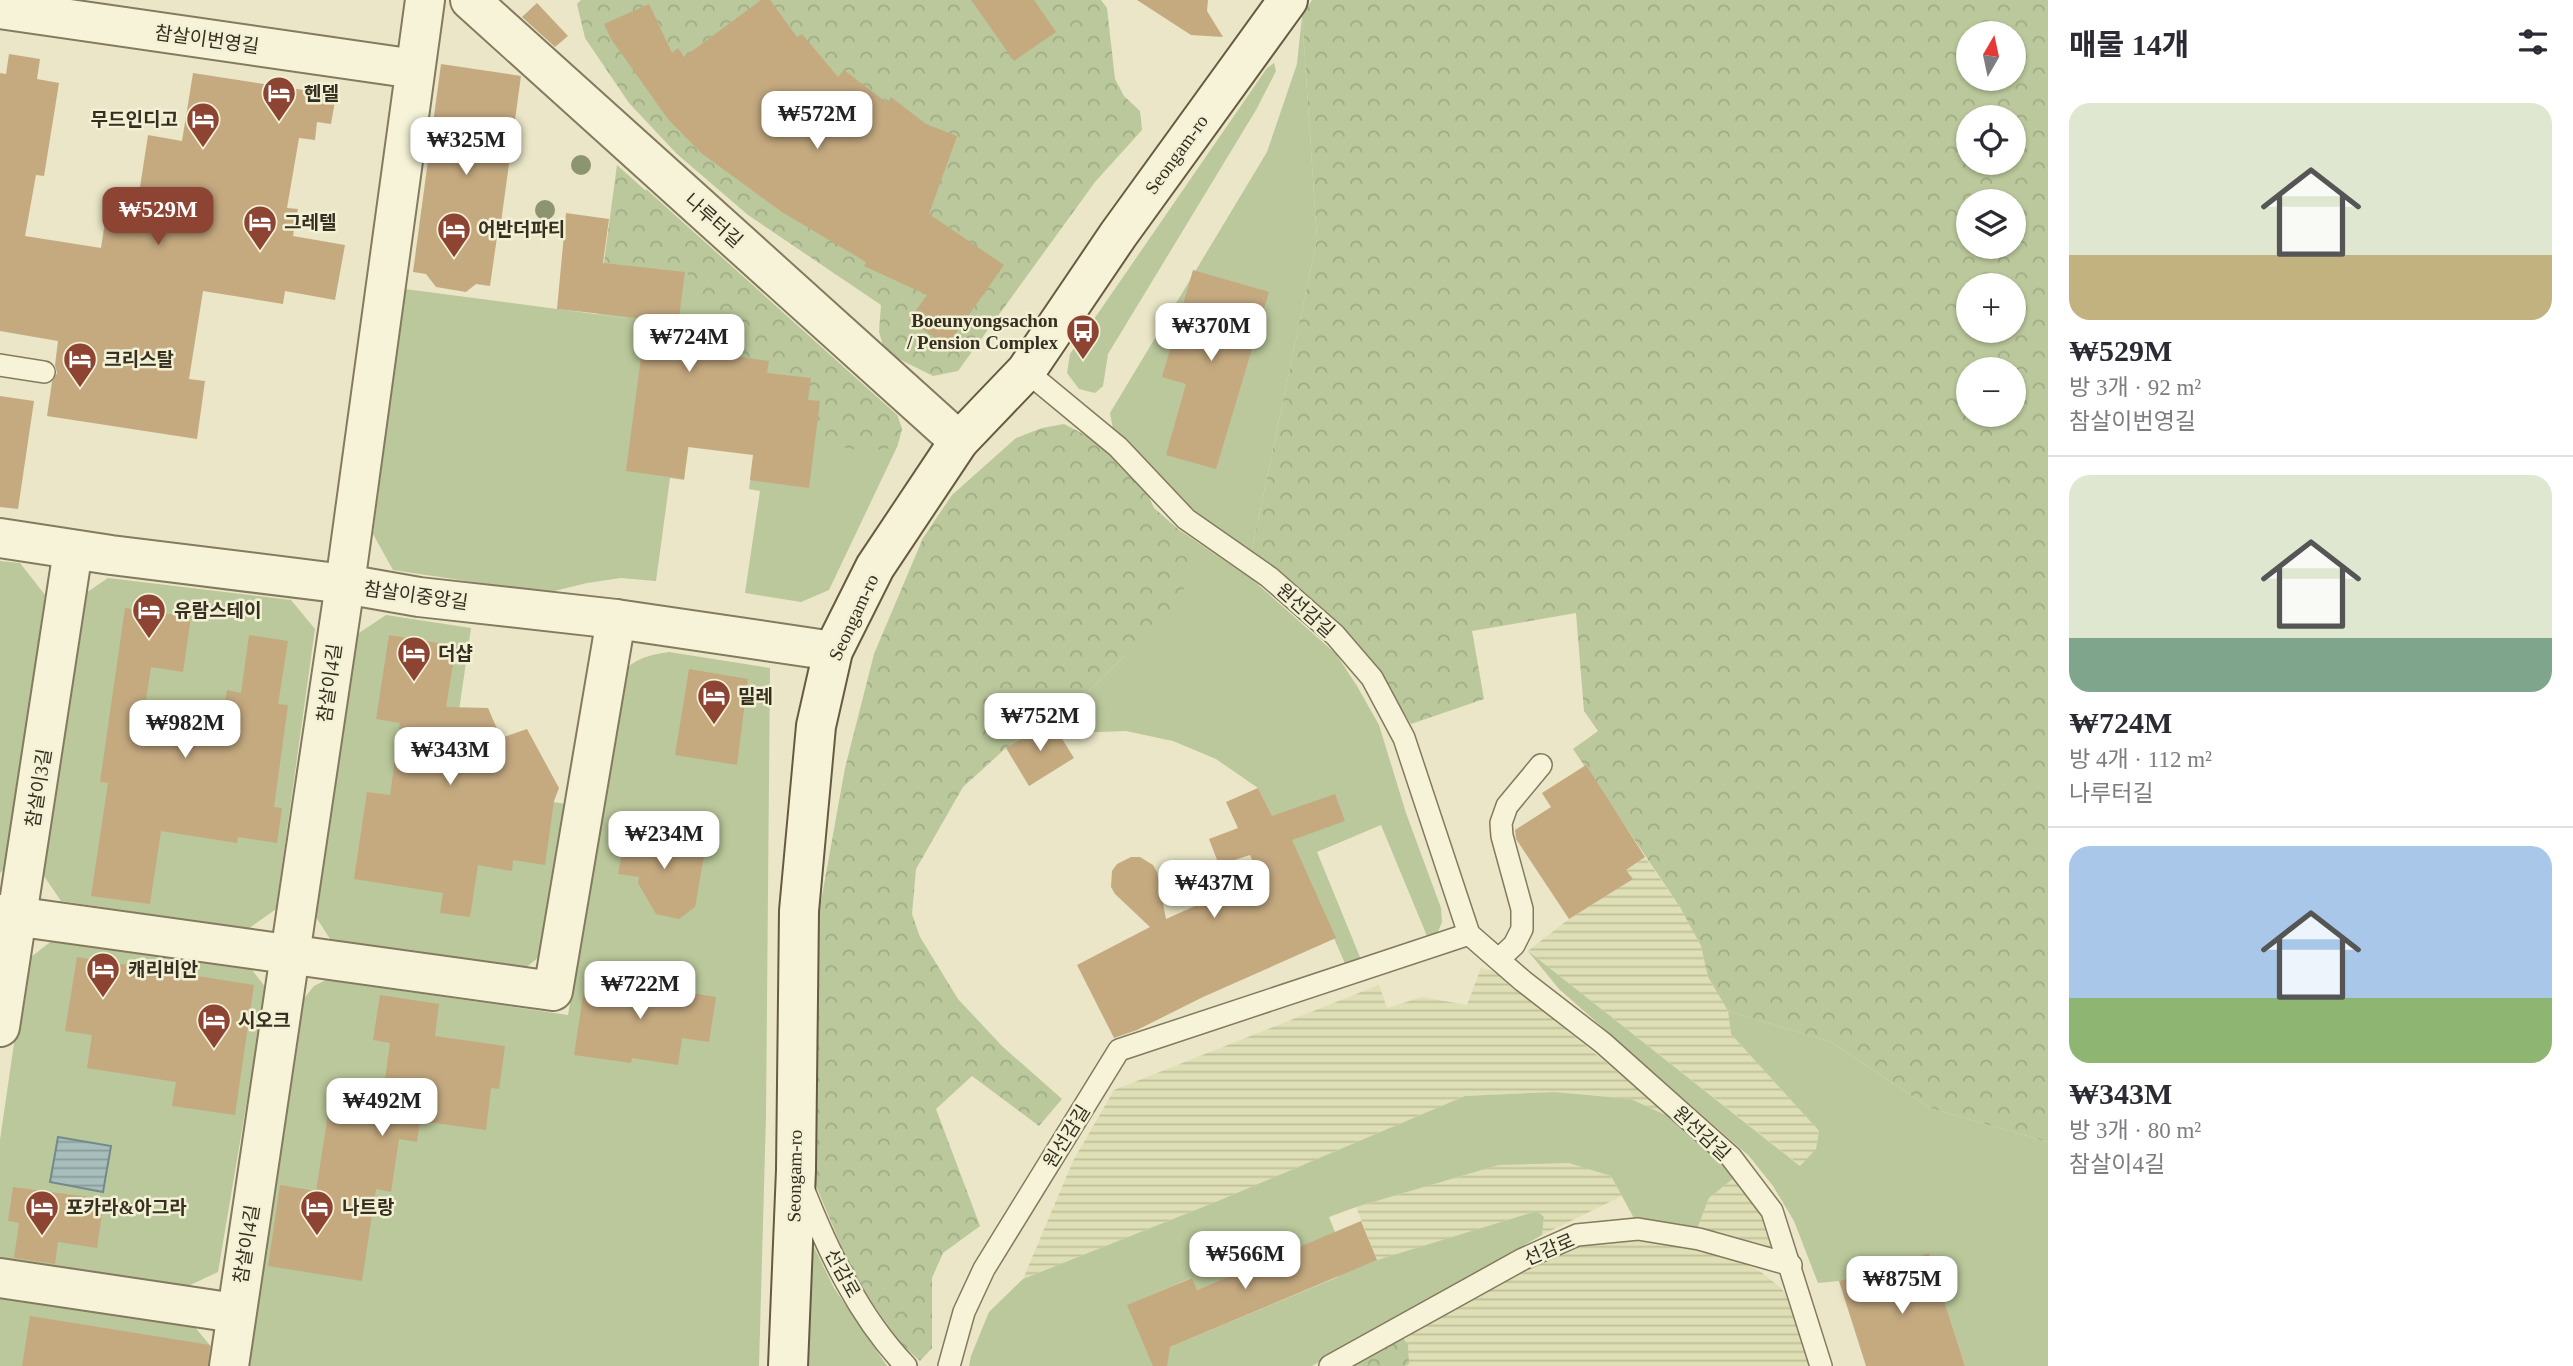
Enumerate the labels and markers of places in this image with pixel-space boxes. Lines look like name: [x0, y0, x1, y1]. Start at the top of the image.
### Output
hotel icon: 헨델: [260, 74, 298, 123]
place label: 헨델: [304, 83, 339, 104]
pin: ₩572M: [768, 92, 866, 151]
hotel icon: 무드인디고: [184, 100, 222, 149]
place label: 무드인디고: [91, 109, 178, 130]
pin: ₩325M: [417, 118, 515, 177]
pin: ₩529M: [109, 188, 207, 247]
hotel icon: 그레텔: [241, 203, 279, 252]
hotel icon: 어반더파티: [435, 210, 473, 259]
place label: 그레텔: [284, 212, 336, 233]
place label: 어반더파티: [478, 219, 565, 240]
pin: ₩370M: [1162, 304, 1260, 363]
place label: Boeunyongsachon / Pension Complex: [906, 310, 1058, 353]
bus stop icon: Boeunyongsachon / Pension Complex: [1064, 312, 1102, 361]
pin: ₩724M: [640, 314, 738, 374]
hotel icon: 크리스탈: [61, 340, 99, 389]
place label: 크리스탈: [104, 349, 174, 370]
hotel icon: 유람스테이: [130, 591, 168, 640]
place label: 유람스테이: [174, 600, 261, 621]
hotel icon: 더샵: [395, 634, 433, 683]
place label: 더샵: [438, 643, 473, 664]
hotel icon: 밀레: [695, 677, 733, 726]
place label: 밀레: [738, 686, 773, 707]
pin: ₩752M: [991, 694, 1089, 753]
pin: ₩982M: [136, 700, 234, 760]
pin: ₩343M: [401, 728, 499, 787]
pin: ₩234M: [615, 812, 713, 871]
pin: ₩437M: [1165, 860, 1263, 920]
hotel icon: 캐리비안: [84, 950, 122, 999]
place label: 캐리비안: [128, 959, 198, 980]
pin: ₩722M: [591, 962, 689, 1021]
hotel icon: 시오크: [195, 1001, 233, 1050]
place label: 시오크: [238, 1010, 290, 1031]
pin: ₩492M: [333, 1078, 431, 1138]
hotel icon: 포카라&아그라: [23, 1188, 61, 1237]
hotel icon: 나트랑: [298, 1188, 336, 1237]
place label: 포카라&아그라: [66, 1197, 187, 1218]
place label: 나트랑: [342, 1197, 394, 1218]
pin: ₩566M: [1196, 1232, 1294, 1291]
pin: ₩875M: [1853, 1256, 1951, 1316]

